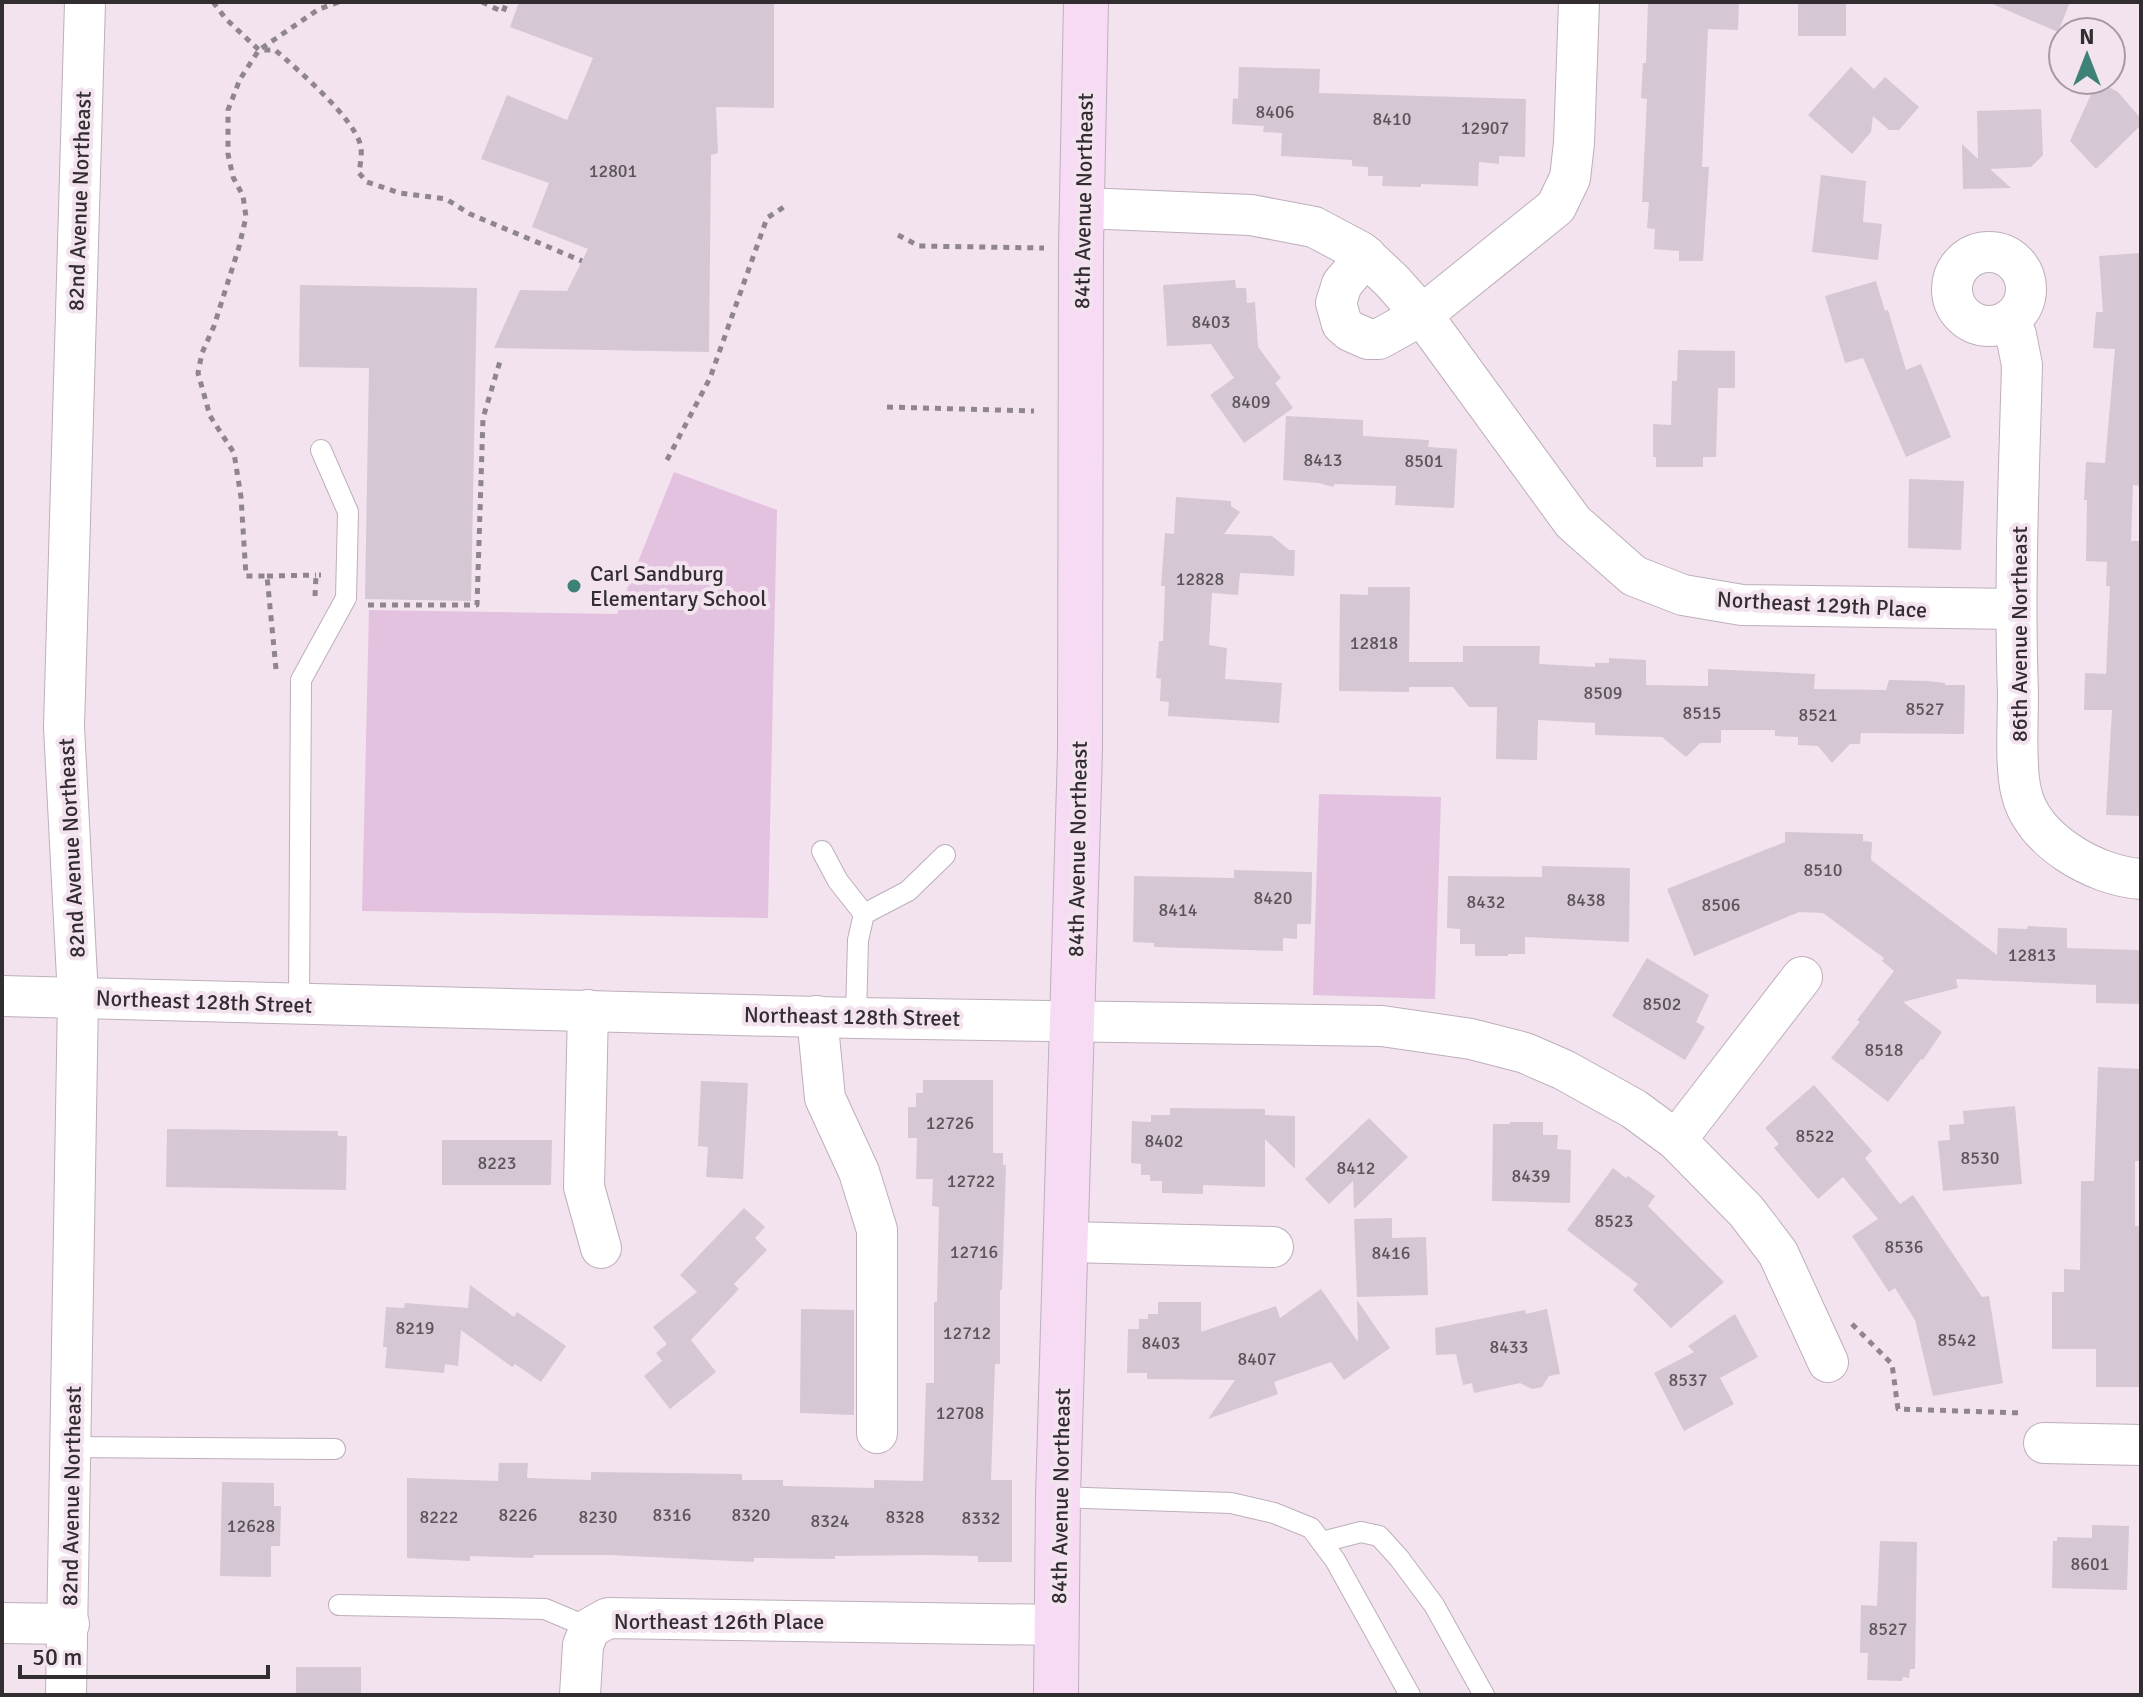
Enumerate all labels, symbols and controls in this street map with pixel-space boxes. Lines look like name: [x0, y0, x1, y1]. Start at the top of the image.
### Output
north arrow: [2047, 16, 2127, 96]
text: N: [2079, 23, 2095, 50]
street label: 82nd Avenue Northeast: [62, 90, 97, 311]
street label: 84th Avenue Northeast: [1068, 92, 1099, 309]
house number: 8406: [1256, 101, 1294, 123]
house number: 8410: [1373, 108, 1411, 130]
house number: 12907: [1461, 117, 1509, 139]
house number: 12801: [589, 160, 637, 182]
house number: 8403: [1192, 311, 1230, 333]
house number: 8409: [1232, 391, 1270, 413]
house number: 8413: [1304, 449, 1342, 471]
house number: 8501: [1405, 450, 1443, 472]
street label: 86th Avenue Northeast: [2006, 526, 2033, 742]
place label: Carl Sandburg Elementary School: [590, 560, 767, 612]
house number: 12828: [1176, 568, 1224, 590]
marker: Carl Sandburg Elementary School: [565, 577, 583, 595]
street label: Northeast 129th Place: [1716, 586, 1928, 623]
house number: 12818: [1350, 632, 1398, 654]
house number: 8509: [1584, 682, 1622, 704]
house number: 8527: [1906, 698, 1944, 720]
house number: 8515: [1683, 702, 1721, 724]
house number: 8521: [1799, 704, 1837, 726]
street label: 82nd Avenue Northeast: [52, 737, 91, 959]
street label: 84th Avenue Northeast: [1062, 740, 1093, 957]
house number: 8510: [1804, 859, 1842, 881]
house number: 8420: [1254, 887, 1292, 909]
house number: 8438: [1567, 889, 1605, 911]
house number: 8432: [1467, 891, 1505, 913]
house number: 8506: [1702, 894, 1740, 916]
house number: 8414: [1159, 899, 1198, 921]
house number: 12813: [2008, 944, 2056, 966]
street label: Northeast 128th Street: [95, 984, 313, 1019]
house number: 8502: [1643, 993, 1681, 1015]
street label: Northeast 128th Street: [744, 1001, 961, 1032]
house number: 8518: [1865, 1039, 1903, 1061]
house number: 12726: [926, 1112, 974, 1134]
house number: 8522: [1796, 1125, 1834, 1147]
house number: 8402: [1145, 1130, 1183, 1152]
house number: 8530: [1961, 1147, 1999, 1169]
house number: 8223: [478, 1152, 516, 1174]
house number: 8412: [1337, 1157, 1375, 1179]
house number: 8439: [1512, 1165, 1550, 1187]
house number: 12722: [947, 1170, 995, 1192]
house number: 8523: [1595, 1210, 1633, 1232]
house number: 8536: [1885, 1236, 1923, 1258]
house number: 12716: [950, 1241, 998, 1263]
house number: 8416: [1372, 1242, 1410, 1264]
house number: 8219: [396, 1317, 434, 1339]
house number: 12712: [943, 1322, 991, 1344]
house number: 8542: [1938, 1329, 1976, 1351]
house number: 8403: [1142, 1332, 1180, 1354]
house number: 8433: [1490, 1336, 1528, 1358]
house number: 8407: [1238, 1348, 1276, 1370]
house number: 8537: [1669, 1369, 1707, 1391]
street label: 82nd Avenue Northeast: [56, 1385, 87, 1606]
street label: 84th Avenue Northeast: [1045, 1387, 1076, 1604]
house number: 12708: [936, 1402, 984, 1424]
house number: 8226: [499, 1504, 537, 1526]
house number: 8316: [653, 1504, 691, 1526]
house number: 8320: [732, 1504, 770, 1526]
house number: 8222: [420, 1506, 458, 1528]
house number: 8230: [579, 1506, 617, 1528]
house number: 8328: [886, 1506, 924, 1528]
house number: 8332: [962, 1507, 1000, 1529]
house number: 8324: [811, 1510, 850, 1532]
house number: 12628: [227, 1515, 275, 1537]
house number: 8601: [2071, 1553, 2109, 1575]
street label: Northeast 126th Place: [614, 1608, 824, 1635]
house number: 8527: [1869, 1618, 1907, 1640]
scale bar: [20, 1629, 268, 1679]
text: 50 m: [32, 1642, 82, 1672]

